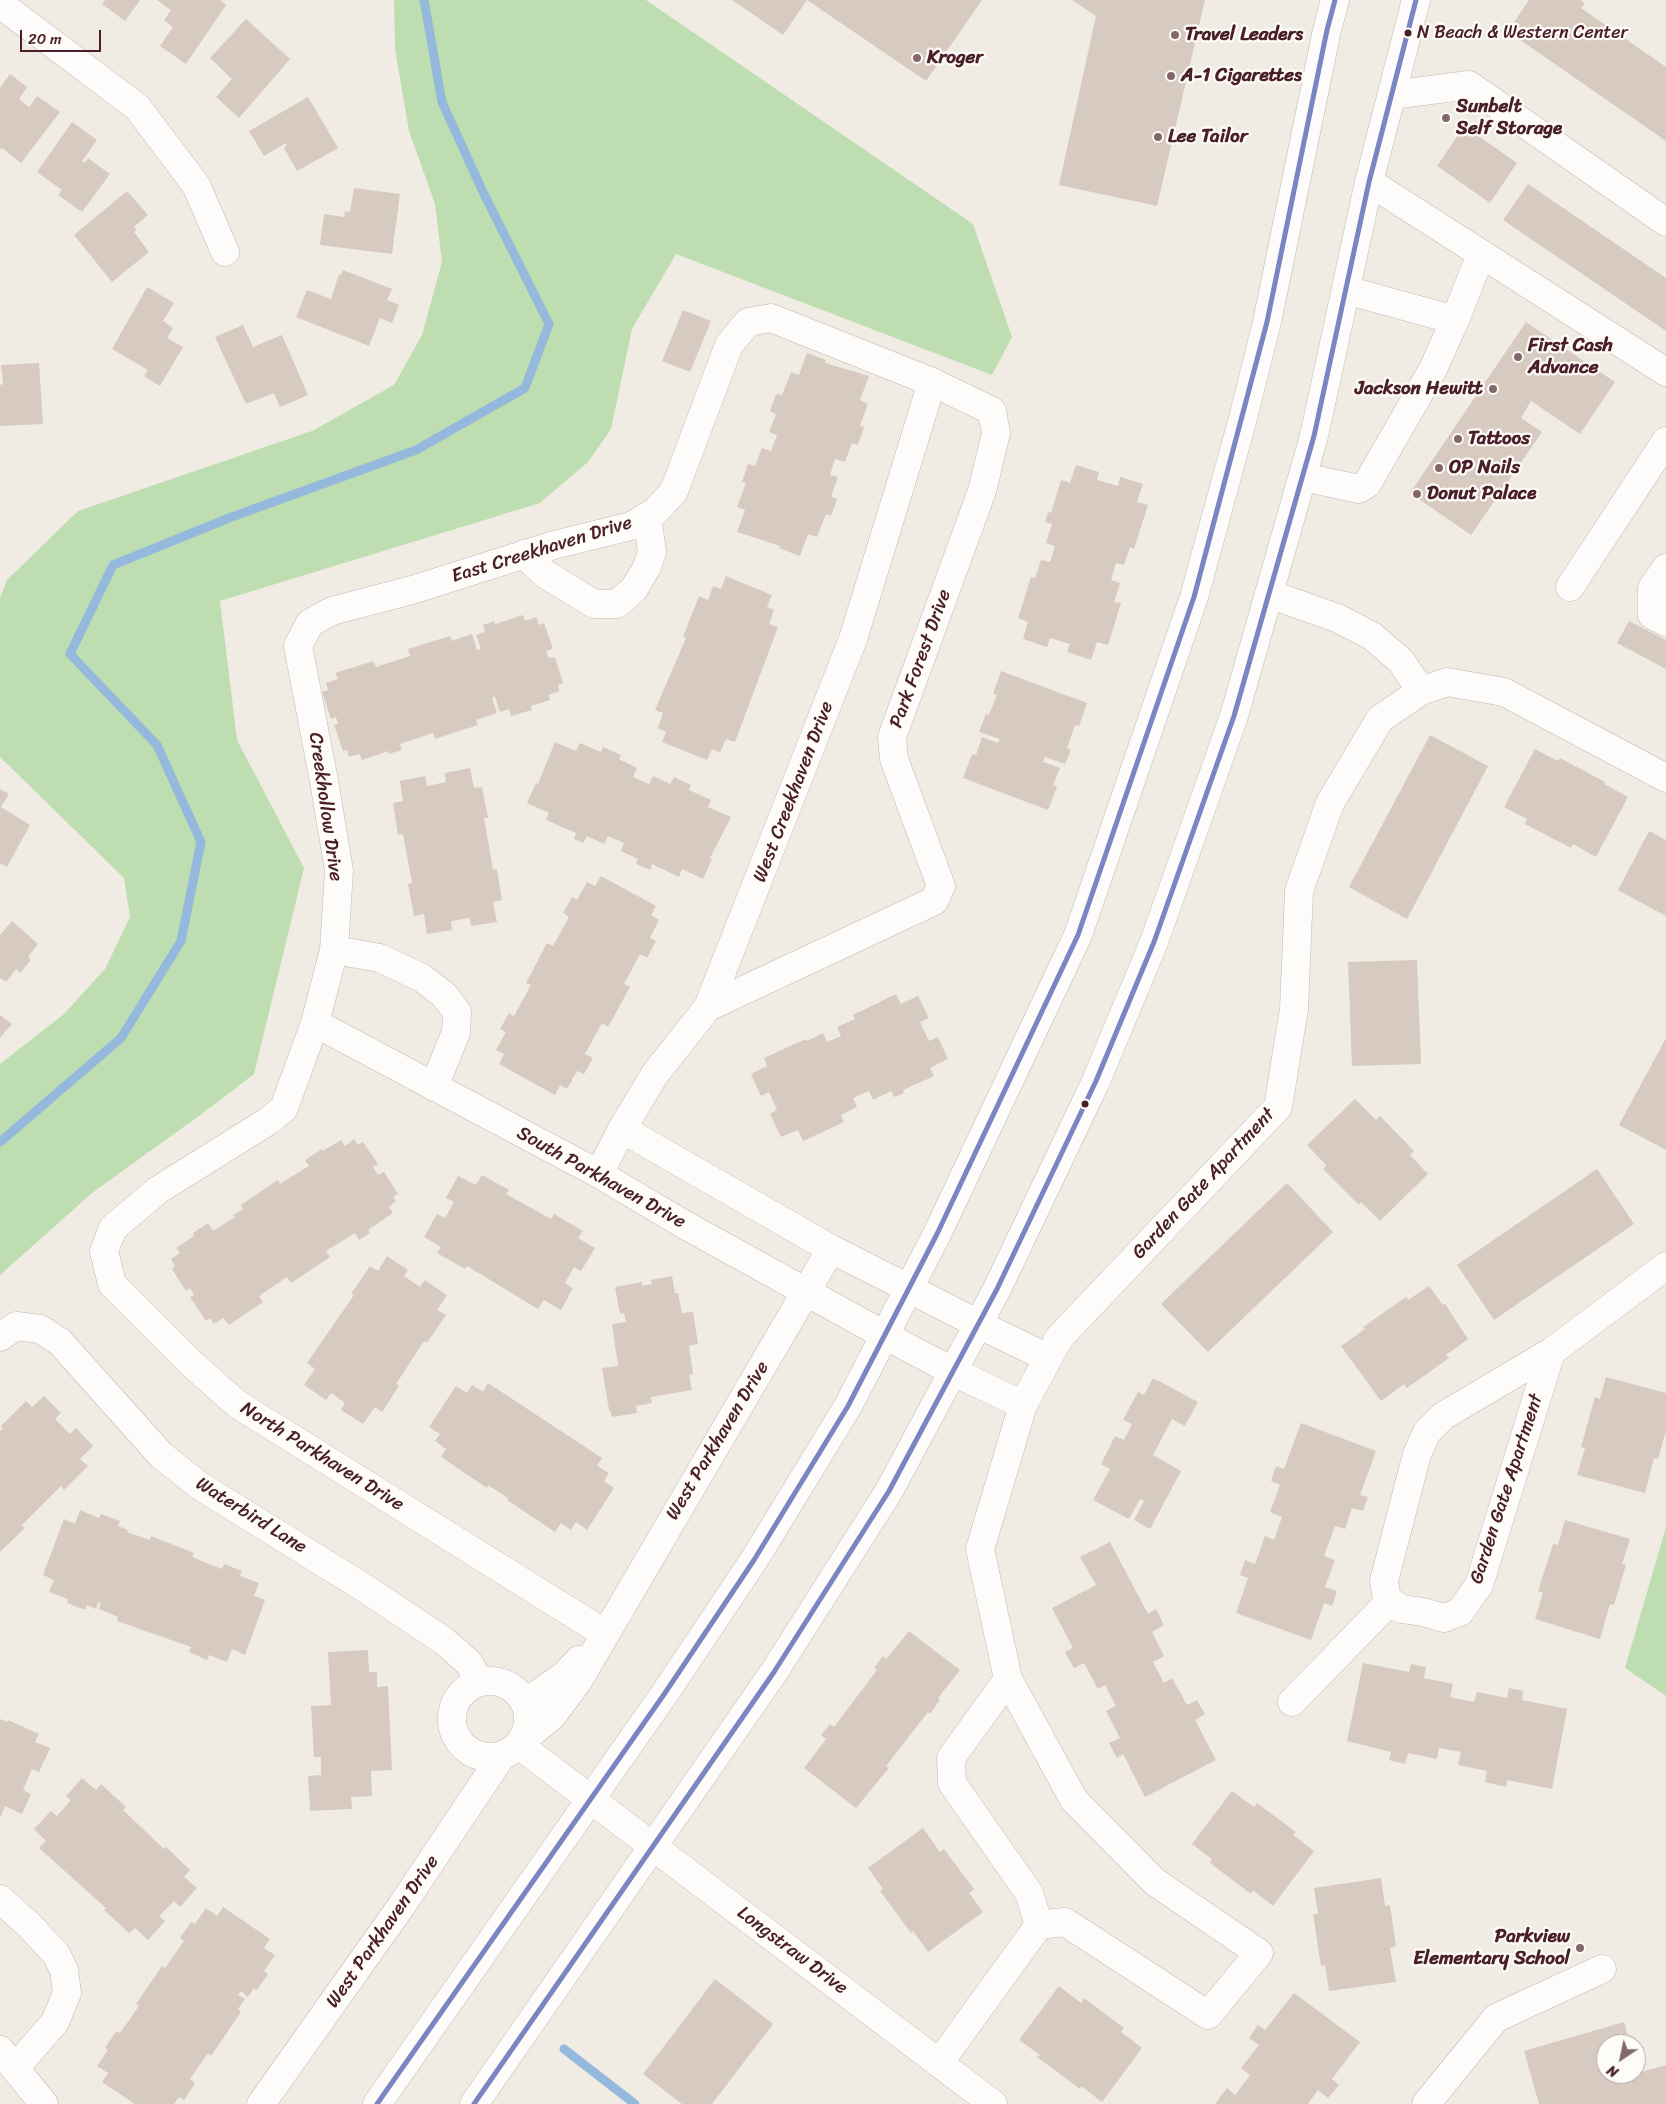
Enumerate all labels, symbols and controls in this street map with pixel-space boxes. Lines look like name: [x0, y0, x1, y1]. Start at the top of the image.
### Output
scale bar: [22, 20, 104, 52]
place label: N Beach & Western Center: [1417, 22, 1628, 44]
place label: Travel Leaders: [1185, 24, 1303, 46]
text: 20 m: [28, 26, 62, 52]
marker: N Beach & Western Center: [1403, 28, 1413, 38]
marker: Travel Leaders: [1169, 29, 1181, 41]
place label: Kroger: [927, 47, 983, 69]
marker: Kroger: [911, 52, 923, 64]
place label: A-1 Cigarettes: [1181, 65, 1302, 87]
marker: A-1 Cigarettes: [1165, 70, 1177, 82]
place label: Sunbelt Self Storage: [1456, 96, 1562, 140]
marker: Sunbelt Self Storage: [1440, 112, 1452, 124]
place label: Lee Tailor: [1168, 126, 1247, 148]
marker: Lee Tailor: [1152, 131, 1164, 143]
place label: First Cash Advance: [1528, 335, 1613, 379]
marker: First Cash Advance: [1512, 351, 1524, 363]
place label: Jackson Hewitt: [1355, 378, 1483, 400]
marker: Jackson Hewitt: [1487, 383, 1499, 395]
place label: Tattoos: [1468, 428, 1530, 450]
marker: Tattoos: [1452, 433, 1464, 445]
place label: OP Nails: [1449, 457, 1520, 479]
marker: OP Nails: [1433, 462, 1445, 474]
place label: Donut Palace: [1427, 483, 1536, 505]
marker: Donut Palace: [1411, 488, 1423, 500]
street label: East Creekhaven Drive: [449, 512, 635, 588]
street label: Park Forest Drive: [885, 587, 957, 731]
street label: West Creekhaven Drive: [749, 698, 839, 886]
street label: Creekhollow Drive: [303, 731, 347, 883]
unlabelled marker: [1080, 1099, 1090, 1109]
street label: Garden Gate Apartment: [1128, 1104, 1280, 1264]
street label: South Parkhaven Drive: [513, 1122, 689, 1234]
street label: West Parkhaven Drive: [662, 1358, 774, 1524]
street label: Garden Gate Apartment: [1466, 1391, 1548, 1587]
street label: North Parkhaven Drive: [236, 1397, 408, 1517]
street label: Waterbird Lane: [191, 1473, 311, 1559]
street label: West Parkhaven Drive: [322, 1851, 444, 2013]
street label: Longstraw Drive: [732, 1902, 852, 2000]
place label: Parkview Elementary School: [1413, 1926, 1570, 1970]
marker: Parkview Elementary School: [1574, 1942, 1586, 1954]
north arrow: [1596, 2034, 1646, 2084]
text: N: [1602, 2058, 1624, 2084]

